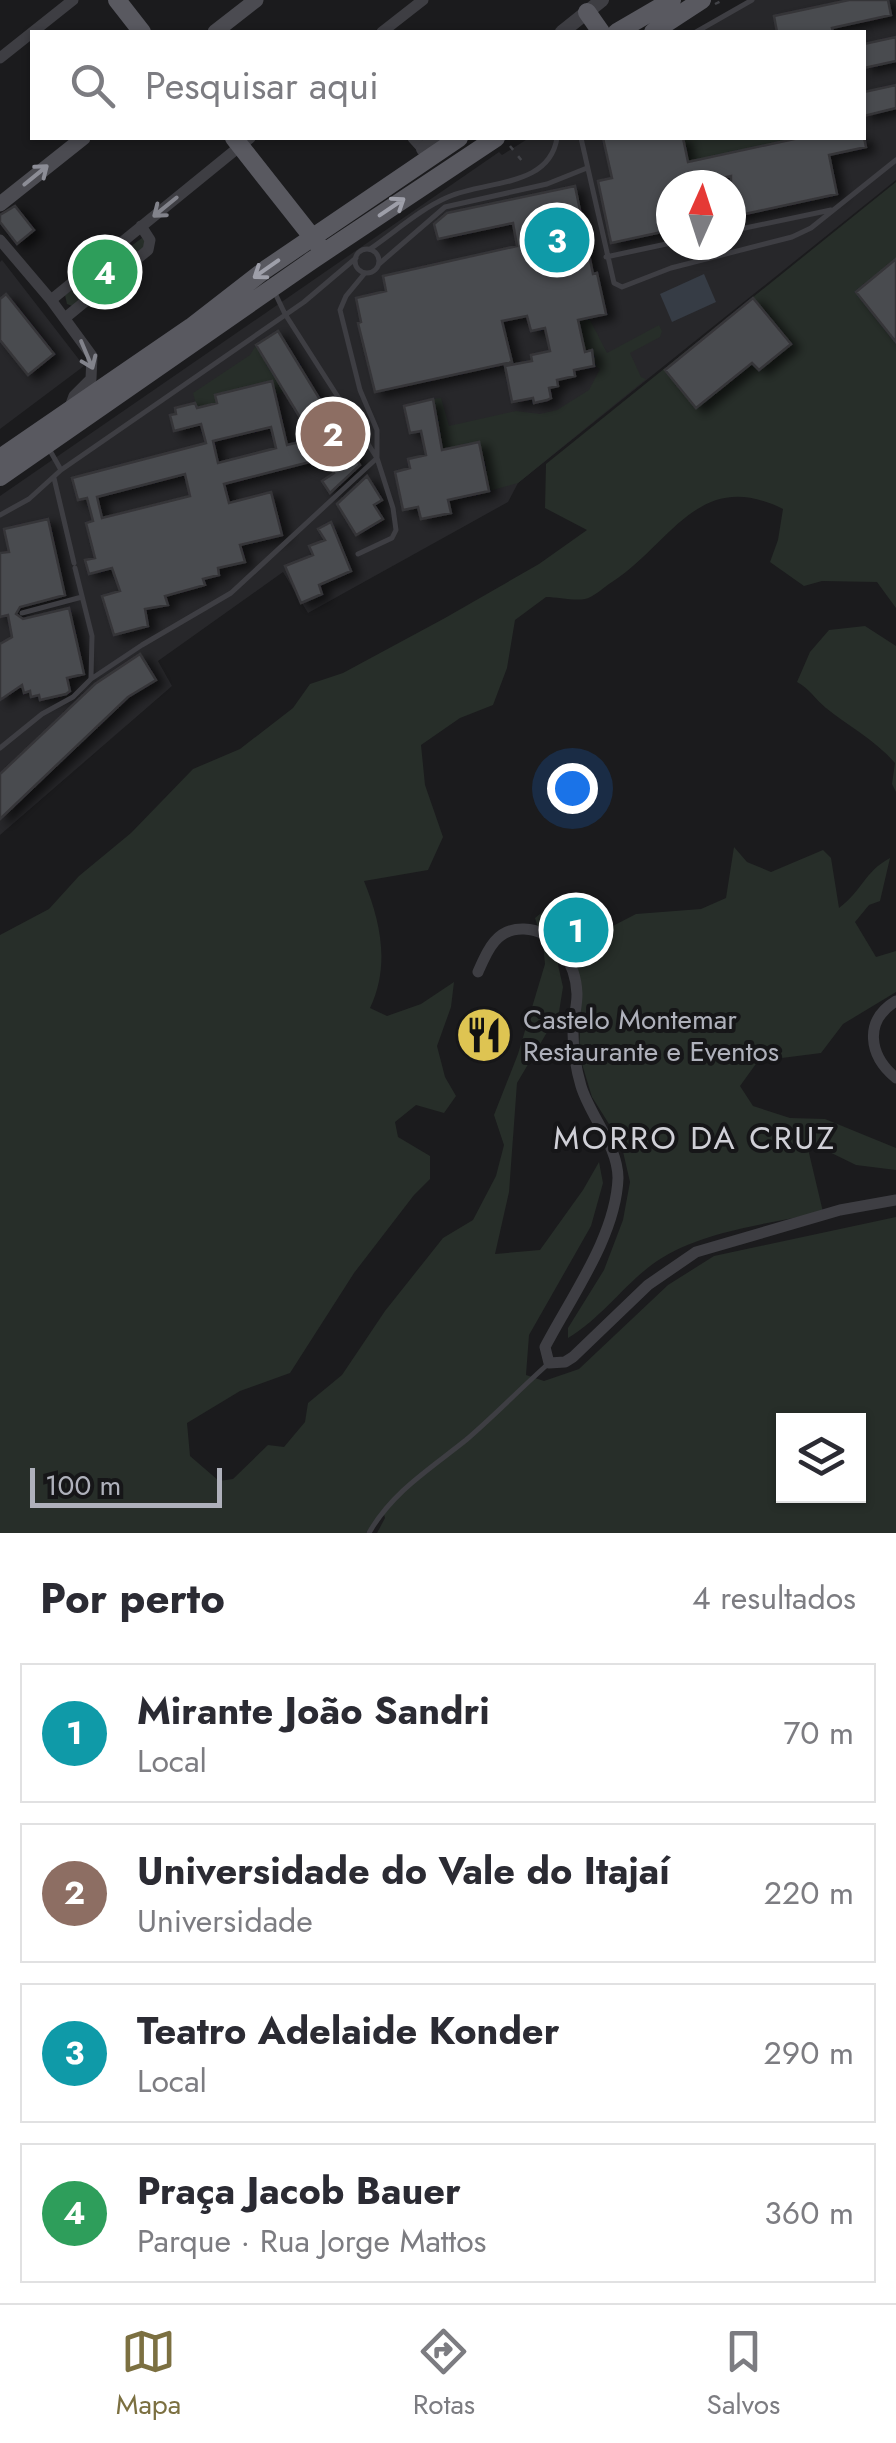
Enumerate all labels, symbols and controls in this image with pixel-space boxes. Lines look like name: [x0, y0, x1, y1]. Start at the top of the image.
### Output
search box: [30, 30, 866, 140]
icon: search: [65, 58, 120, 113]
text: Pesquisar aqui: [145, 58, 379, 113]
one-way arrow: [22, 165, 49, 186]
north arrow: [656, 170, 746, 260]
one-way arrow: [152, 196, 179, 217]
one-way arrow: [377, 197, 406, 218]
pin: 3: [524, 202, 590, 278]
pin: 4: [72, 234, 138, 310]
one-way arrow: [253, 258, 280, 279]
one-way arrow: [79, 340, 97, 370]
pin: 2: [300, 396, 366, 472]
your location: [547, 763, 598, 814]
pin: 1: [544, 892, 608, 968]
place label: Castelo Montemar Restaurante e Eventos: [523, 999, 779, 1072]
restaurant icon: Castelo Montemar Restaurante e Eventos: [454, 1005, 514, 1065]
district label: MORRO DA CRUZ: [553, 1115, 837, 1161]
map controls: [776, 1413, 866, 1503]
button: layers: [776, 1413, 866, 1503]
scale bar: [30, 1463, 222, 1508]
text: 100 m: [45, 1465, 121, 1506]
text: Por perto: [40, 1568, 225, 1629]
text: 4 resultados: [692, 1575, 856, 1621]
text: Mirante João Sandri: [137, 1683, 490, 1738]
text: 1: [66, 1710, 83, 1756]
text: 70 m: [783, 1710, 854, 1756]
text: Local: [137, 1738, 207, 1784]
text: Universidade do Vale do Itajaí: [137, 1843, 670, 1898]
text: 2: [64, 1870, 85, 1916]
text: 220 m: [764, 1870, 854, 1916]
text: Universidade: [137, 1898, 313, 1944]
text: Teatro Adelaide Konder: [137, 2003, 559, 2058]
text: 3: [65, 2030, 84, 2076]
text: 290 m: [764, 2030, 854, 2076]
text: Local: [137, 2058, 207, 2104]
text: Praça Jacob Bauer: [137, 2163, 461, 2218]
text: 4: [63, 2190, 86, 2236]
text: 360 m: [764, 2190, 854, 2236]
text: Parque · Rua Jorge Mattos: [137, 2218, 487, 2264]
tab: Mapa: [116, 2324, 181, 2425]
tab: Rotas: [413, 2324, 475, 2425]
tab: Salvos: [707, 2324, 780, 2425]

